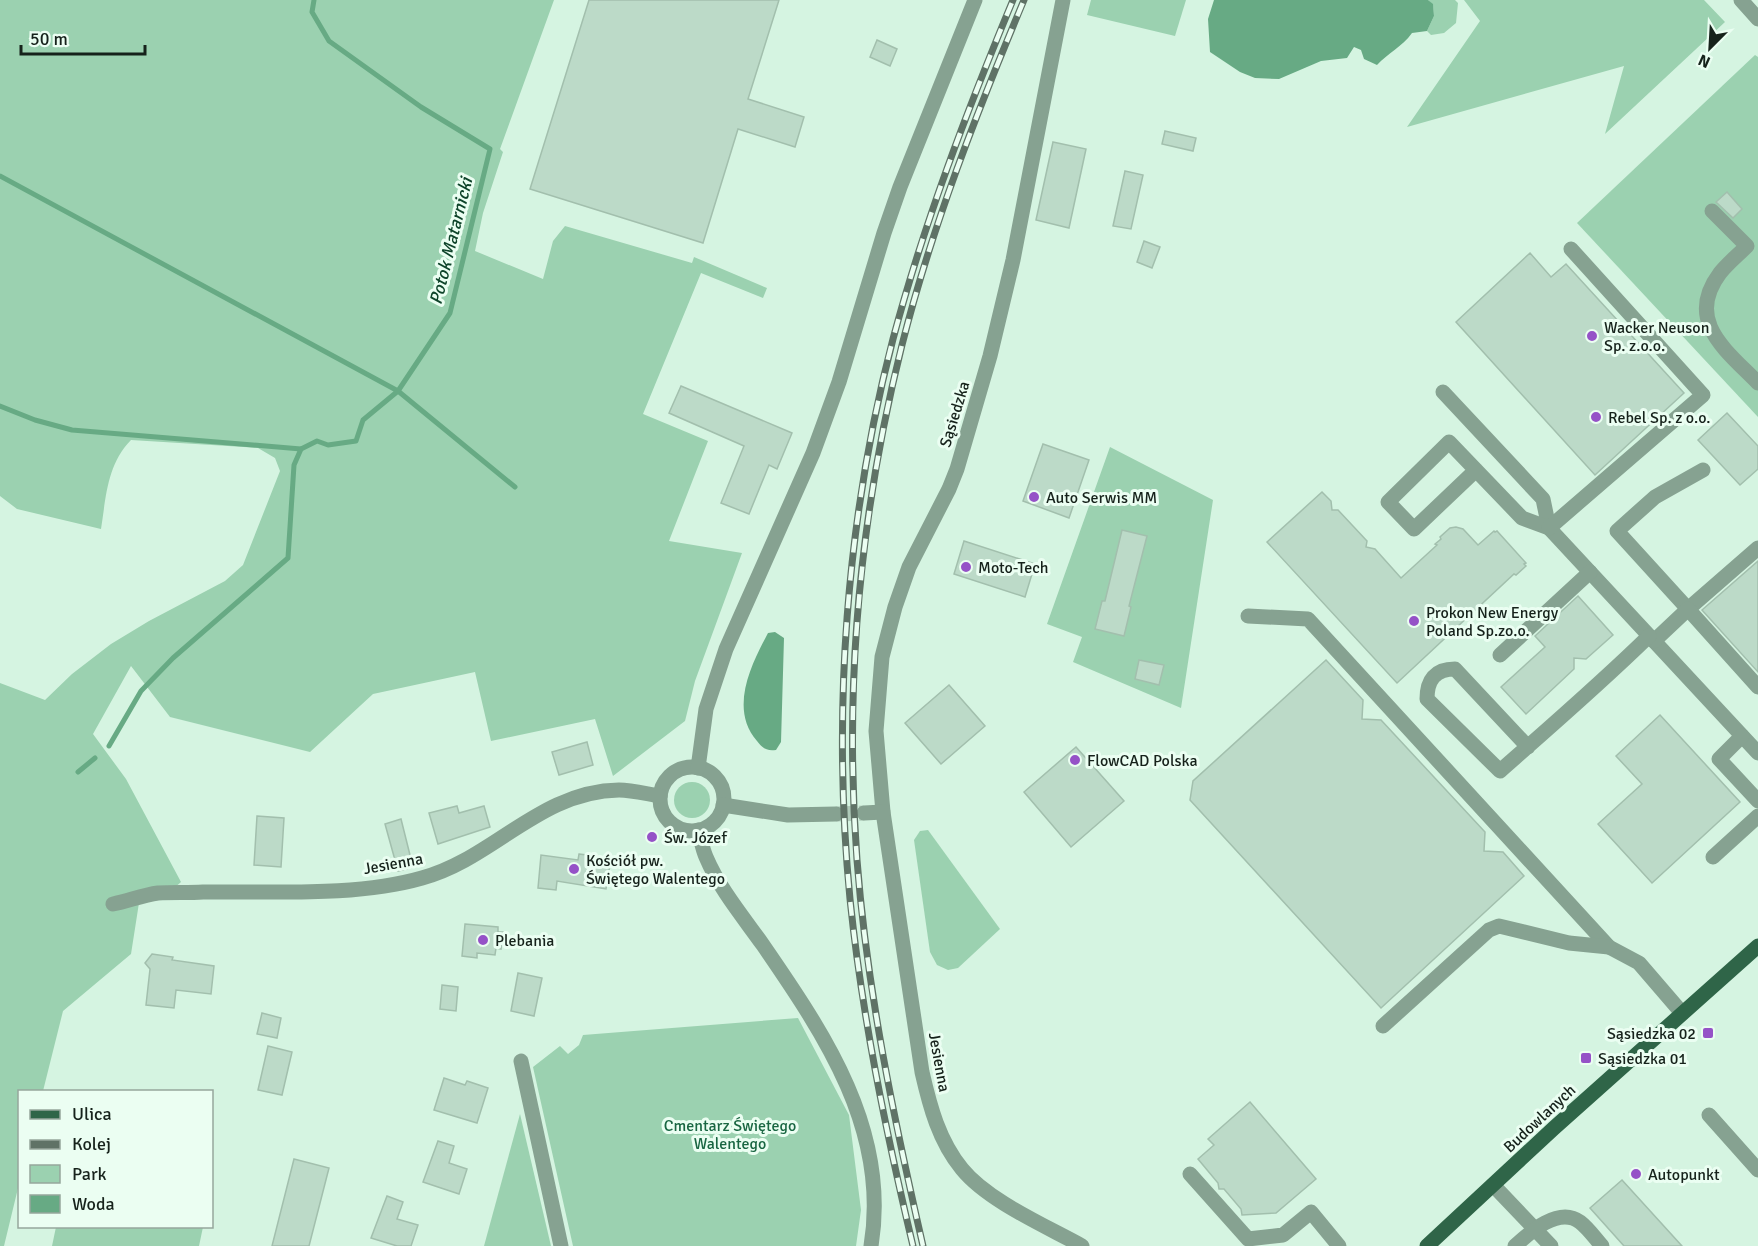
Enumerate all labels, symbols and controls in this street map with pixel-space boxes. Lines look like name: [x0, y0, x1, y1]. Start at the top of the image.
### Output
scale bar: [21, 18, 146, 56]
north arrow: [1680, 18, 1740, 78]
text: 50 m: [30, 28, 68, 50]
text: N: [1695, 49, 1713, 72]
water label: Potok Matarnicki: [425, 173, 478, 307]
place label: Wacker Neuson Sp. z.o.o.: [1604, 318, 1709, 356]
marker: Wacker Neuson Sp. z.o.o.: [1585, 329, 1599, 343]
street label: Sąsiedzka: [935, 379, 974, 450]
place label: Rebel Sp. z o.o.: [1608, 408, 1711, 428]
marker: Rebel Sp. z o.o.: [1589, 410, 1603, 424]
place label: Auto Serwis MM: [1046, 488, 1157, 508]
marker: Auto Serwis MM: [1027, 490, 1041, 504]
place label: Moto-Tech: [978, 558, 1048, 578]
marker: Moto-Tech: [959, 560, 973, 574]
place label: Prokon New Energy Poland Sp.zo.o.: [1426, 603, 1559, 641]
marker: Prokon New Energy Poland Sp.zo.o.: [1407, 614, 1421, 628]
place label: FlowCAD Polska: [1087, 751, 1198, 771]
marker: FlowCAD Polska: [1068, 753, 1082, 767]
place label: Św. Józef: [664, 828, 727, 848]
marker: Św. Józef: [645, 830, 659, 844]
street label: Jesienna: [362, 849, 425, 879]
place label: Kościół pw. Świętego Walentego: [586, 851, 725, 889]
marker: Kościół pw. Świętego Walentego: [567, 862, 581, 876]
place label: Plebania: [495, 931, 554, 951]
marker: Plebania: [476, 933, 490, 947]
place label: Sąsiedzka 02: [1607, 1024, 1696, 1044]
marker: Sąsiedzka 02: [1701, 1026, 1715, 1040]
street label: Jesienna: [924, 1031, 954, 1094]
place label: Sąsiedzka 01: [1598, 1049, 1687, 1069]
marker: Sąsiedzka 01: [1579, 1051, 1593, 1065]
street label: Budowlanych: [1499, 1080, 1580, 1157]
legend: [18, 1090, 213, 1228]
text: Ulica: [72, 1103, 112, 1125]
park label: Cmentarz Świętego Walentego: [664, 1116, 796, 1154]
text: Kolej: [72, 1133, 111, 1155]
text: Park: [72, 1163, 107, 1185]
place label: Autopunkt: [1648, 1165, 1720, 1185]
marker: Autopunkt: [1629, 1167, 1643, 1181]
text: Woda: [72, 1193, 115, 1215]

